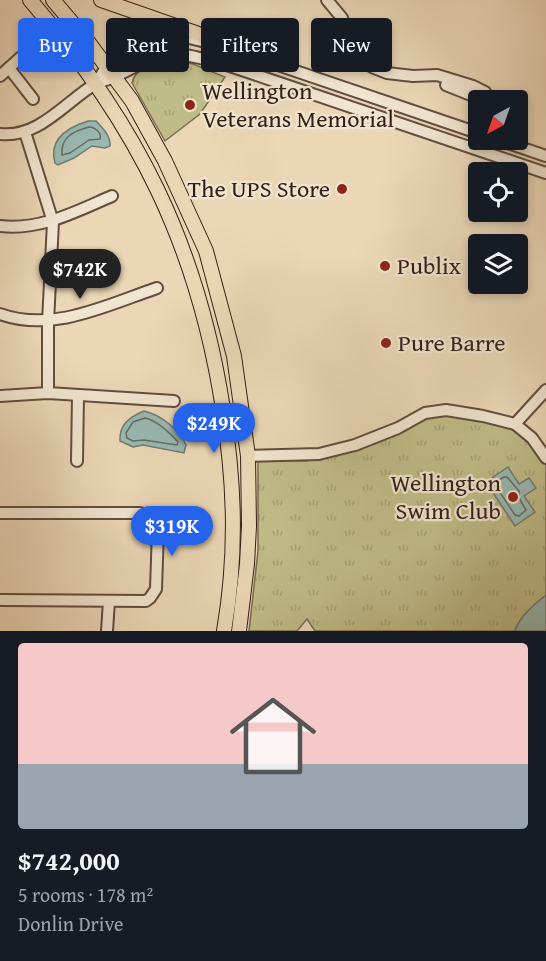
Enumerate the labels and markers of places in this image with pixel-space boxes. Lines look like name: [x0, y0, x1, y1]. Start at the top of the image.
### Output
place label: Wellington Veterans Memorial: [202, 73, 394, 136]
marker: Wellington Veterans Memorial: [183, 98, 197, 112]
place label: The UPS Store: [188, 171, 330, 206]
marker: The UPS Store: [335, 182, 349, 196]
place label: Publix: [397, 248, 462, 283]
pin: $742K: [38, 249, 122, 300]
marker: Publix: [378, 259, 392, 273]
place label: Pure Barre: [398, 325, 506, 360]
marker: Pure Barre: [379, 336, 393, 350]
pin: $249K: [172, 403, 256, 454]
place label: Wellington Swim Club: [390, 465, 502, 528]
marker: Wellington Swim Club: [506, 490, 520, 504]
pin: $319K: [130, 506, 214, 557]

